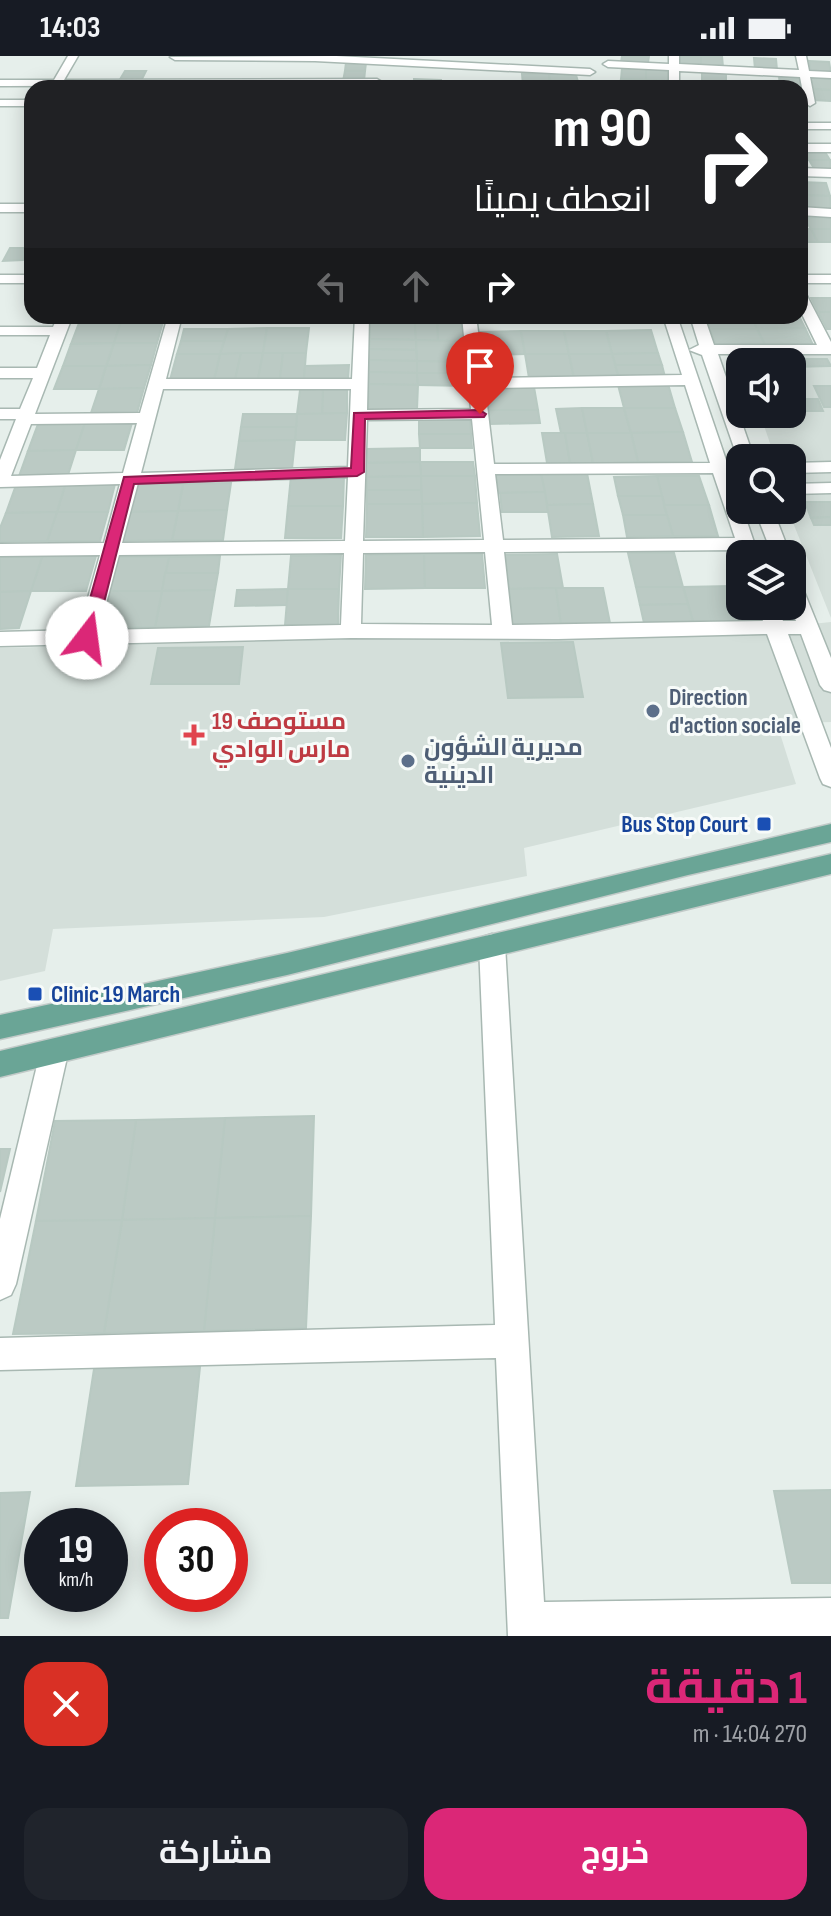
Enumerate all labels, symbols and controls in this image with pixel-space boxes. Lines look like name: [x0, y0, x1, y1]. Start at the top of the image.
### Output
text: 14:03: [40, 10, 100, 46]
text: 90 m: [553, 96, 652, 163]
icon: right: [680, 112, 784, 216]
text: انعطف يمينًا: [473, 179, 652, 222]
icon: left: [310, 264, 354, 308]
icon: ahead: [394, 264, 438, 308]
icon: right: [478, 264, 522, 308]
pin: [446, 332, 514, 414]
icon: arrive: [458, 344, 502, 388]
map controls: [726, 348, 806, 620]
button: sound: [726, 348, 806, 428]
button: search: [726, 444, 806, 524]
button: layers: [726, 540, 806, 620]
position arrow: [45, 596, 129, 680]
place label: Direction d'action sociale: [669, 683, 801, 740]
marker: Direction d'action sociale: [644, 702, 662, 720]
place label: مستوصف 19 مارس الوادي: [212, 707, 350, 768]
marker: مستوصف 19 مارس الوادي: [183, 724, 205, 746]
place label: مديرية الشؤون الدينية: [424, 733, 583, 790]
marker: مديرية الشؤون الدينية: [399, 752, 417, 770]
place label: Bus Stop Court: [621, 810, 748, 839]
marker: Bus Stop Court: [755, 815, 773, 833]
place label: Clinic 19 March: [51, 980, 180, 1009]
marker: Clinic 19 March: [26, 985, 44, 1003]
speed limit sign: 30: [144, 1508, 248, 1612]
text: 19: [59, 1526, 93, 1574]
text: km/h: [59, 1568, 93, 1592]
text: 1 دقيقة: [645, 1660, 807, 1717]
button: close: [24, 1662, 108, 1746]
text: 270 m · 14:04: [693, 1719, 807, 1750]
button: مشاركة: [24, 1808, 408, 1900]
button: خروج: [424, 1808, 807, 1900]

